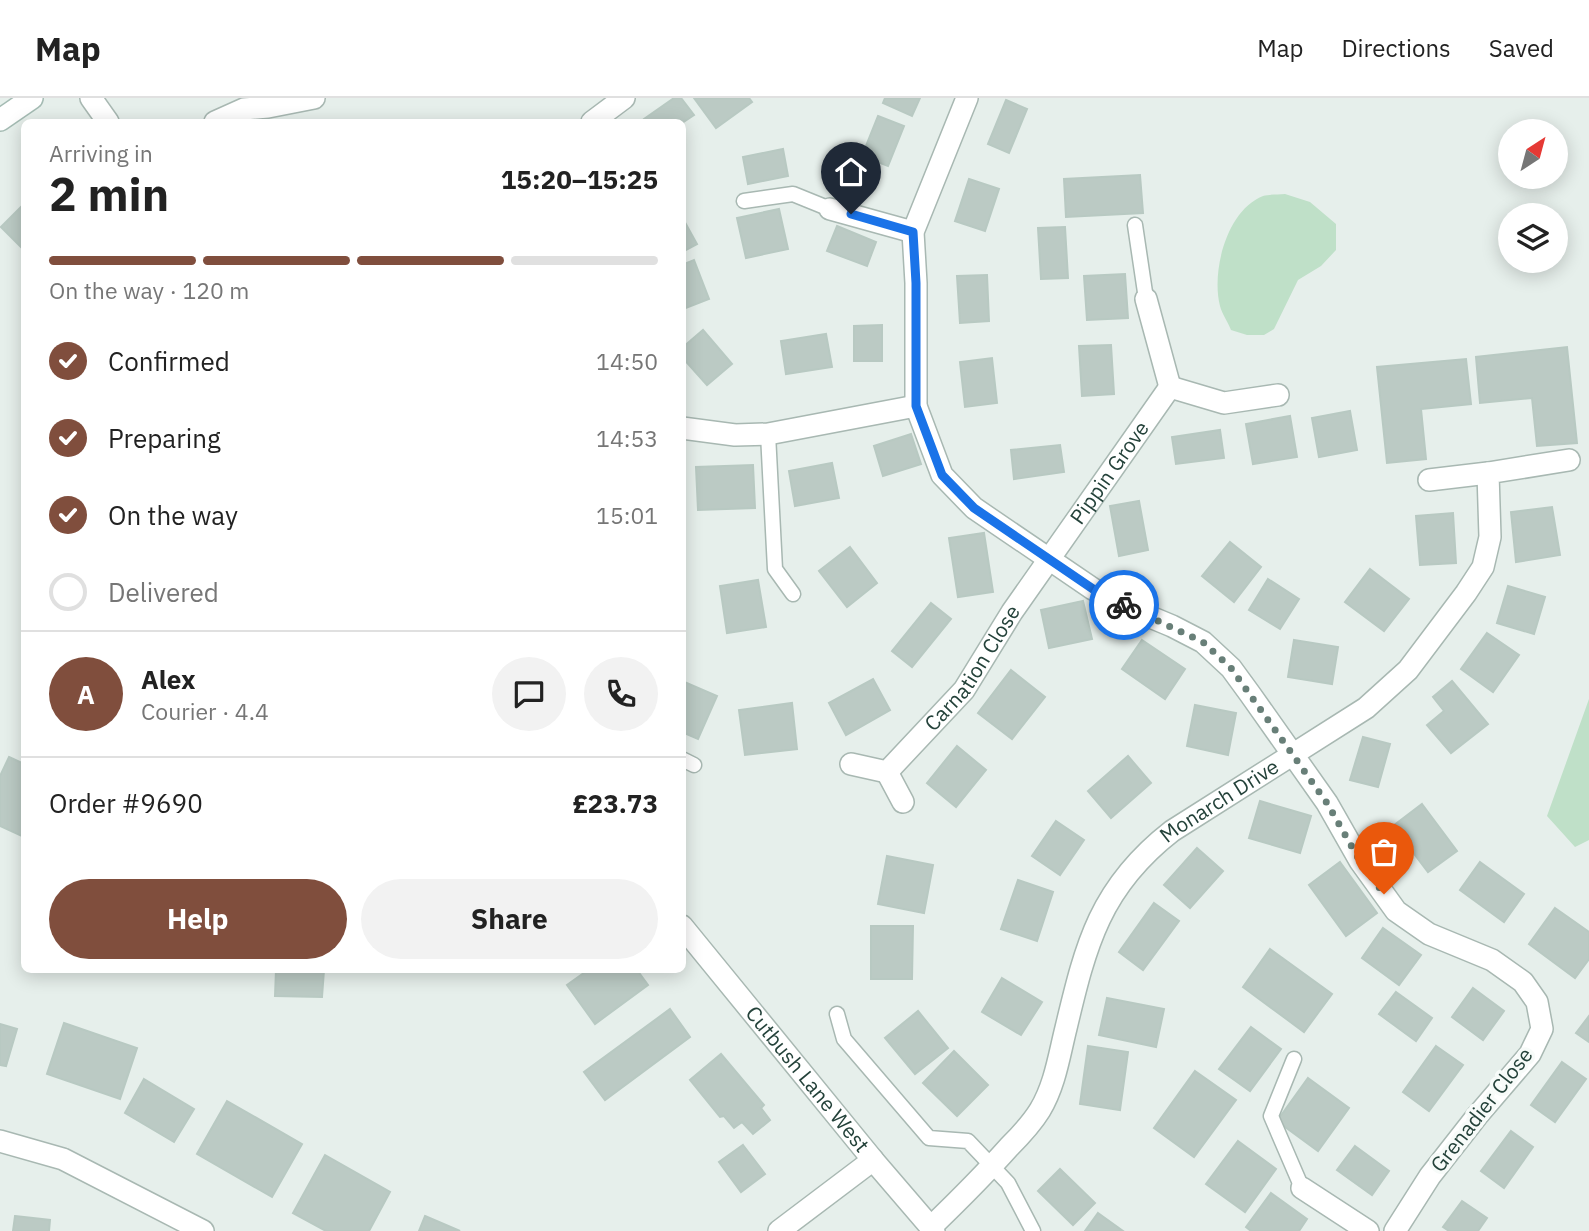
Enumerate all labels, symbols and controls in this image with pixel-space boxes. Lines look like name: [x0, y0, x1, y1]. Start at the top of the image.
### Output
text: Map: [35, 27, 101, 70]
text: Map: [1257, 32, 1303, 64]
text: Directions: [1341, 32, 1451, 64]
text: Saved: [1489, 32, 1554, 64]
north arrow: [1498, 119, 1568, 189]
map controls: [1498, 119, 1568, 273]
text: Arriving in: [49, 138, 153, 168]
pin: [821, 142, 881, 214]
icon: home: [832, 153, 870, 191]
text: 15:20–15:25: [501, 162, 658, 196]
text: 2 min: [49, 164, 169, 224]
button: layers: [1498, 203, 1568, 273]
text: On the way · 120 m: [49, 275, 249, 305]
icon: check: [49, 342, 87, 380]
text: Confirmed: [108, 344, 230, 378]
text: 14:50: [596, 346, 658, 376]
street label: Pippin Grove: [1063, 415, 1155, 529]
icon: check: [49, 419, 87, 457]
text: Preparing: [108, 421, 221, 455]
text: 14:53: [596, 423, 658, 453]
icon: check: [49, 496, 87, 534]
text: On the way: [108, 498, 238, 532]
text: 15:01: [596, 500, 658, 530]
courier: [1089, 570, 1159, 640]
text: Delivered: [108, 575, 219, 609]
icon: bike: [1105, 586, 1143, 624]
street label: Carnation Close: [918, 600, 1026, 737]
button: chat: [492, 657, 566, 731]
button: phone: [584, 657, 658, 731]
text: Alex: [141, 662, 195, 696]
text: A: [77, 677, 95, 711]
text: Courier · 4.4: [141, 696, 269, 726]
street label: Monarch Drive: [1153, 752, 1284, 849]
text: Order #9690: [49, 786, 203, 820]
text: £23.73: [572, 786, 658, 820]
pin: [1354, 822, 1414, 894]
icon: bag: [1365, 833, 1403, 871]
button: Help: [49, 879, 347, 959]
button: Share: [361, 879, 658, 959]
street label: Cutbush Lane West: [740, 1000, 876, 1158]
street label: Grenadier Close: [1424, 1041, 1539, 1177]

